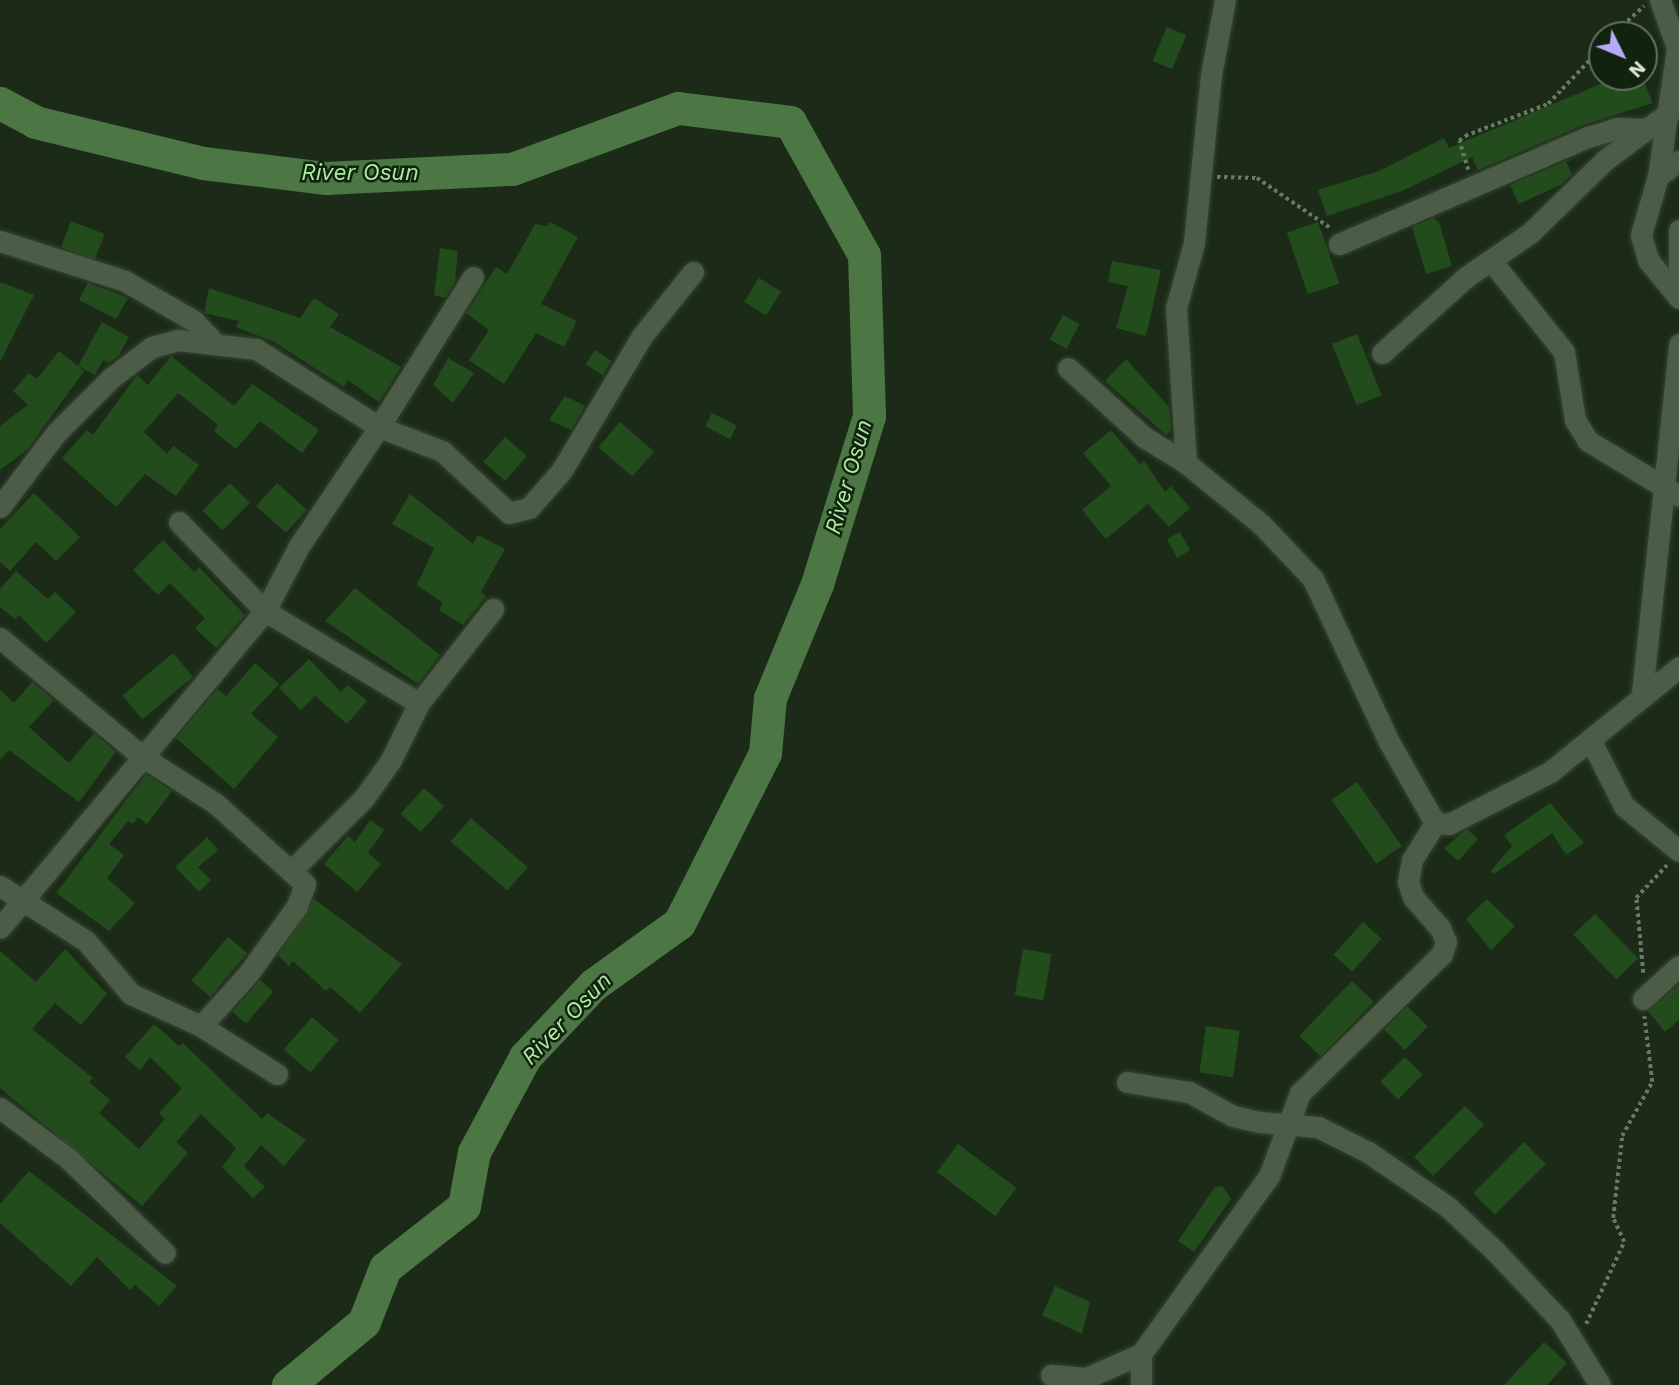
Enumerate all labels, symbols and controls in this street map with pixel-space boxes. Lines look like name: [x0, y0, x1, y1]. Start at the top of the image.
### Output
north arrow: [1588, 21, 1658, 91]
text: N: [1624, 56, 1650, 82]
water label: River Osun: [301, 159, 419, 187]
water label: River Osun: [819, 416, 879, 538]
water label: River Osun: [516, 967, 618, 1071]

